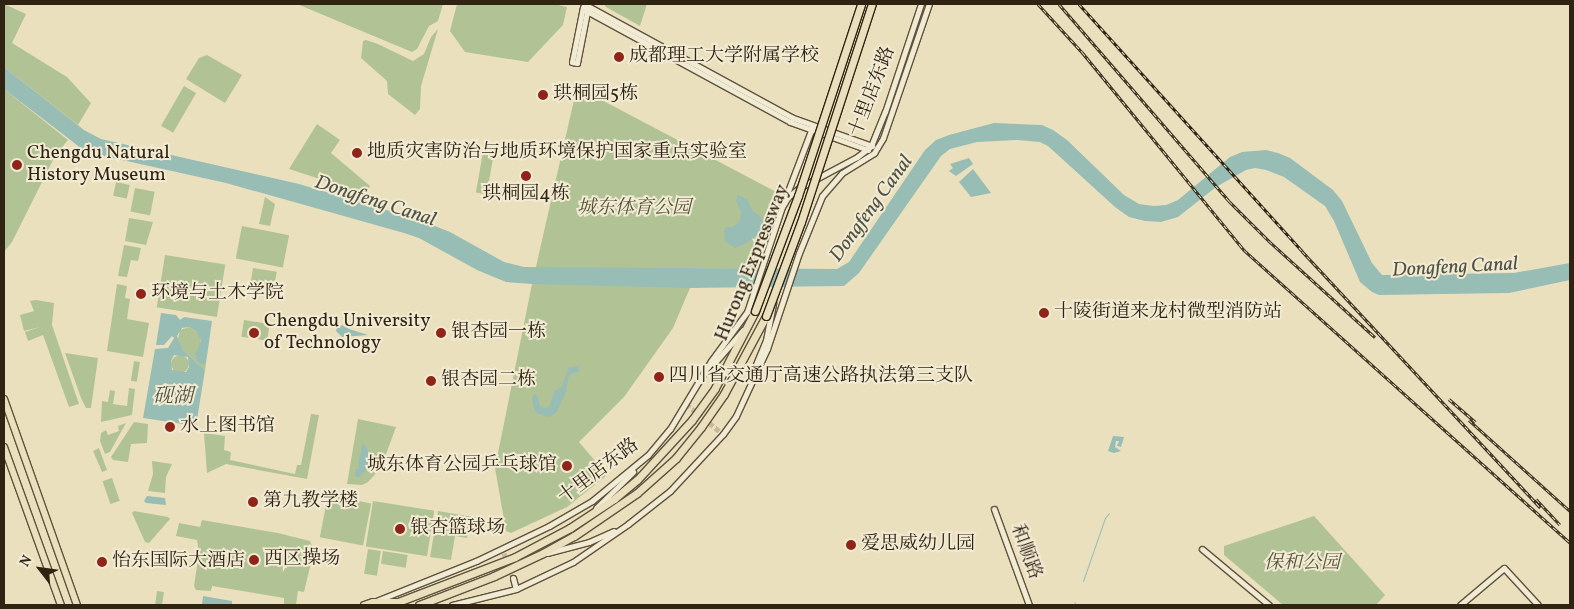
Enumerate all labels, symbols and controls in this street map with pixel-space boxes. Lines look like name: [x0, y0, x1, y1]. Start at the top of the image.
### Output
street label: 十里店东路: [845, 44, 901, 140]
place label: 成都理工大学附属学校: [629, 46, 819, 68]
marker: 成都理工大学附属学校: [613, 51, 625, 63]
place label: 珙桐园5栋: [553, 84, 638, 106]
marker: 珙桐园5栋: [537, 89, 549, 101]
place label: 地质灾害防治与地质环境保护国家重点实验室: [367, 142, 747, 164]
place label: Chengdu Natural History Museum: [27, 143, 170, 187]
marker: 地质灾害防治与地质环境保护国家重点实验室: [351, 147, 363, 159]
water label: Dongfeng Canal: [825, 151, 919, 267]
marker: Chengdu Natural History Museum: [11, 159, 23, 171]
marker: 珙桐园4栋: [520, 170, 532, 182]
water label: Dongfeng Canal: [311, 171, 439, 233]
street label: Hurong Expressway: [711, 181, 795, 345]
place label: 珙桐园4栋: [482, 184, 570, 206]
park label: 城东体育公园: [577, 198, 691, 220]
water label: Dongfeng Canal: [1391, 253, 1519, 283]
place label: 环境与土木学院: [151, 283, 284, 305]
marker: 环境与土木学院: [135, 288, 147, 300]
place label: 十陵街道来龙村微型消防站: [1054, 302, 1282, 324]
marker: 十陵街道来龙村微型消防站: [1038, 307, 1050, 319]
place label: Chengdu University of Technology: [264, 311, 431, 355]
place label: 银杏园一栋: [451, 322, 546, 344]
marker: Chengdu University of Technology: [248, 327, 260, 339]
marker: 银杏园一栋: [435, 327, 447, 339]
place label: 四川省交通厅高速公路执法第三支队: [669, 366, 973, 388]
place label: 银杏园二栋: [441, 370, 536, 392]
marker: 四川省交通厅高速公路执法第三支队: [653, 371, 665, 383]
marker: 银杏园二栋: [425, 375, 437, 387]
water label: 砚湖: [153, 385, 193, 409]
place label: 水上图书馆: [180, 416, 275, 438]
marker: 水上图书馆: [164, 421, 176, 433]
street label: 十里店东路: [554, 434, 644, 510]
place label: 城东体育公园乒乓球馆: [367, 455, 557, 477]
marker: 城东体育公园乒乓球馆: [561, 460, 573, 472]
place label: 第九教学楼: [263, 491, 358, 513]
marker: 第九教学楼: [247, 496, 259, 508]
place label: 银杏篮球场: [410, 518, 505, 540]
street label: 和顺路: [1005, 521, 1045, 583]
marker: 银杏篮球场: [394, 523, 406, 535]
place label: 爱思威幼儿园: [861, 534, 975, 556]
marker: 爱思威幼儿园: [845, 539, 857, 551]
north arrow: [15, 544, 65, 594]
place label: 西区操场: [264, 549, 340, 571]
place label: 怡东国际大酒店: [112, 551, 245, 573]
text: N: [16, 552, 37, 570]
park label: 保和公园: [1264, 553, 1340, 575]
marker: 西区操场: [248, 554, 260, 566]
marker: 怡东国际大酒店: [96, 556, 108, 568]

